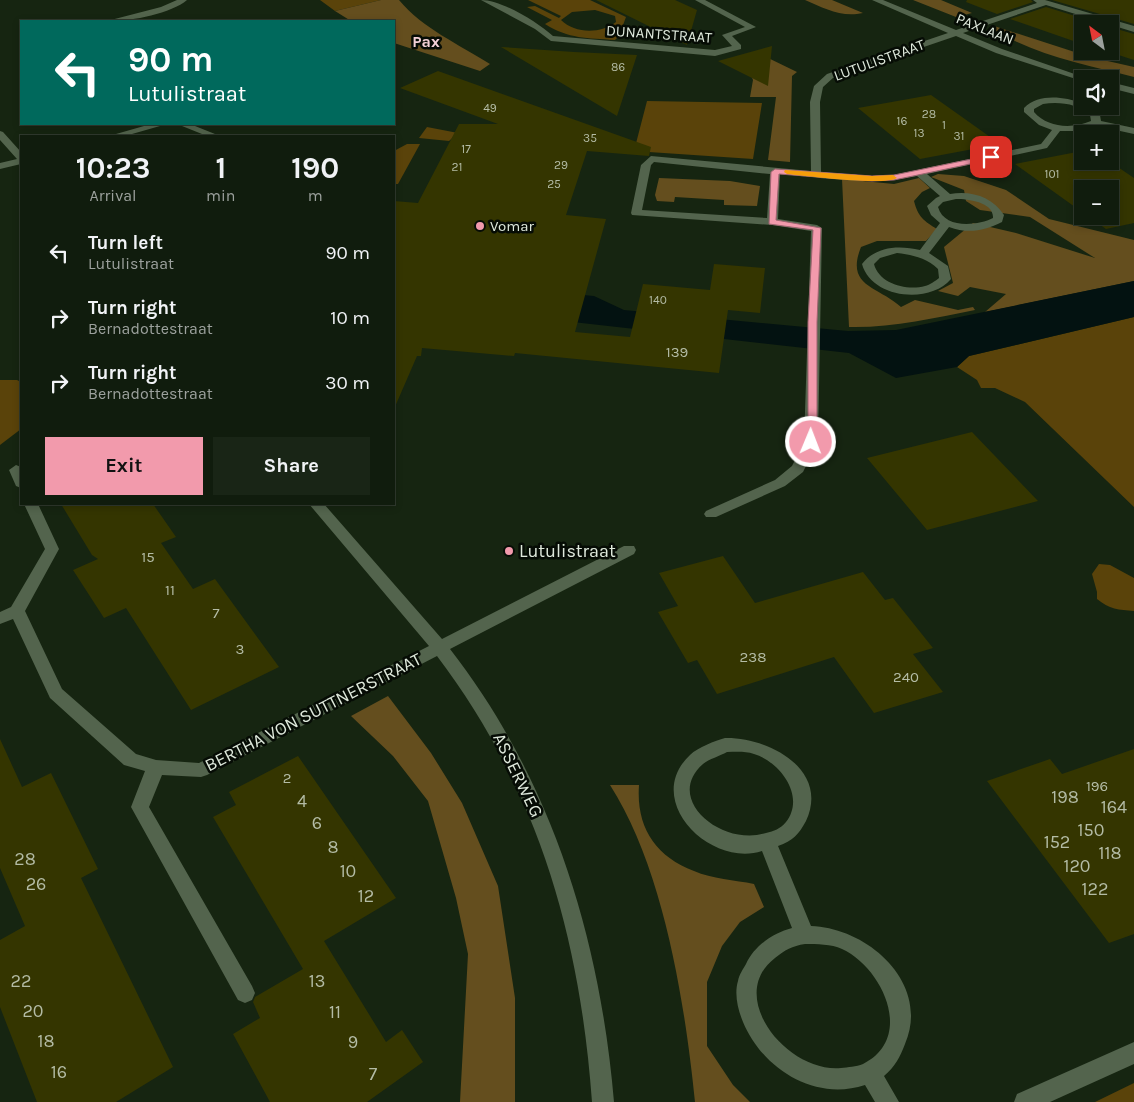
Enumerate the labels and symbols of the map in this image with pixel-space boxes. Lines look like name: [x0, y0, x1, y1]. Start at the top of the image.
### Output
street label: PAXLAAN: [954, 9, 1016, 49]
north arrow: [1074, 15, 1119, 60]
street label: DUNANTSTRAAT: [605, 21, 713, 47]
district label: Pax: [412, 32, 440, 51]
street label: LUTULISTRAAT: [831, 35, 927, 85]
house number: 86: [611, 60, 625, 74]
house number: 49: [483, 101, 497, 115]
house number: 28: [922, 107, 936, 121]
house number: 16: [897, 114, 908, 128]
house number: 1: [942, 118, 946, 132]
house number: 13: [913, 126, 925, 140]
house number: 31: [953, 129, 965, 143]
house number: 35: [583, 131, 597, 145]
pin: [970, 136, 1012, 178]
house number: 17: [461, 142, 471, 156]
house number: 29: [554, 158, 568, 172]
house number: 21: [452, 160, 462, 174]
house number: 101: [1044, 167, 1060, 181]
house number: 25: [547, 177, 561, 191]
place label: Vomar: [490, 217, 534, 235]
marker: Vomar: [474, 220, 486, 232]
house number: 140: [649, 293, 667, 307]
house number: 139: [666, 343, 688, 361]
position arrow: [784, 415, 836, 467]
place label: Lutulistraat: [519, 540, 616, 562]
marker: Lutulistraat: [503, 545, 515, 557]
house number: 15: [141, 548, 155, 566]
house number: 11: [165, 581, 175, 599]
house number: 7: [212, 604, 220, 622]
house number: 3: [236, 640, 244, 658]
street label: BERTHA VON SUTTNERSTRAAT: [201, 648, 425, 776]
house number: 238: [740, 648, 766, 666]
house number: 240: [893, 668, 919, 686]
street label: ASSERWEG: [488, 729, 548, 821]
house number: 2: [283, 769, 291, 787]
house number: 196: [1086, 777, 1108, 795]
house number: 198: [1051, 786, 1079, 808]
house number: 4: [297, 790, 307, 812]
house number: 164: [1101, 796, 1127, 818]
house number: 6: [312, 812, 322, 834]
house number: 150: [1078, 819, 1104, 841]
house number: 152: [1044, 831, 1070, 853]
house number: 8: [327, 836, 339, 858]
house number: 118: [1099, 842, 1121, 864]
house number: 28: [14, 848, 36, 870]
house number: 120: [1063, 855, 1091, 877]
house number: 10: [340, 860, 356, 882]
house number: 26: [26, 873, 46, 895]
house number: 122: [1082, 878, 1108, 900]
house number: 12: [358, 885, 374, 907]
house number: 22: [11, 970, 31, 992]
house number: 13: [309, 970, 325, 992]
house number: 20: [22, 1000, 44, 1022]
house number: 11: [329, 1001, 341, 1023]
house number: 18: [37, 1030, 55, 1052]
house number: 9: [348, 1031, 358, 1053]
house number: 16: [51, 1061, 67, 1083]
house number: 7: [369, 1063, 378, 1085]

